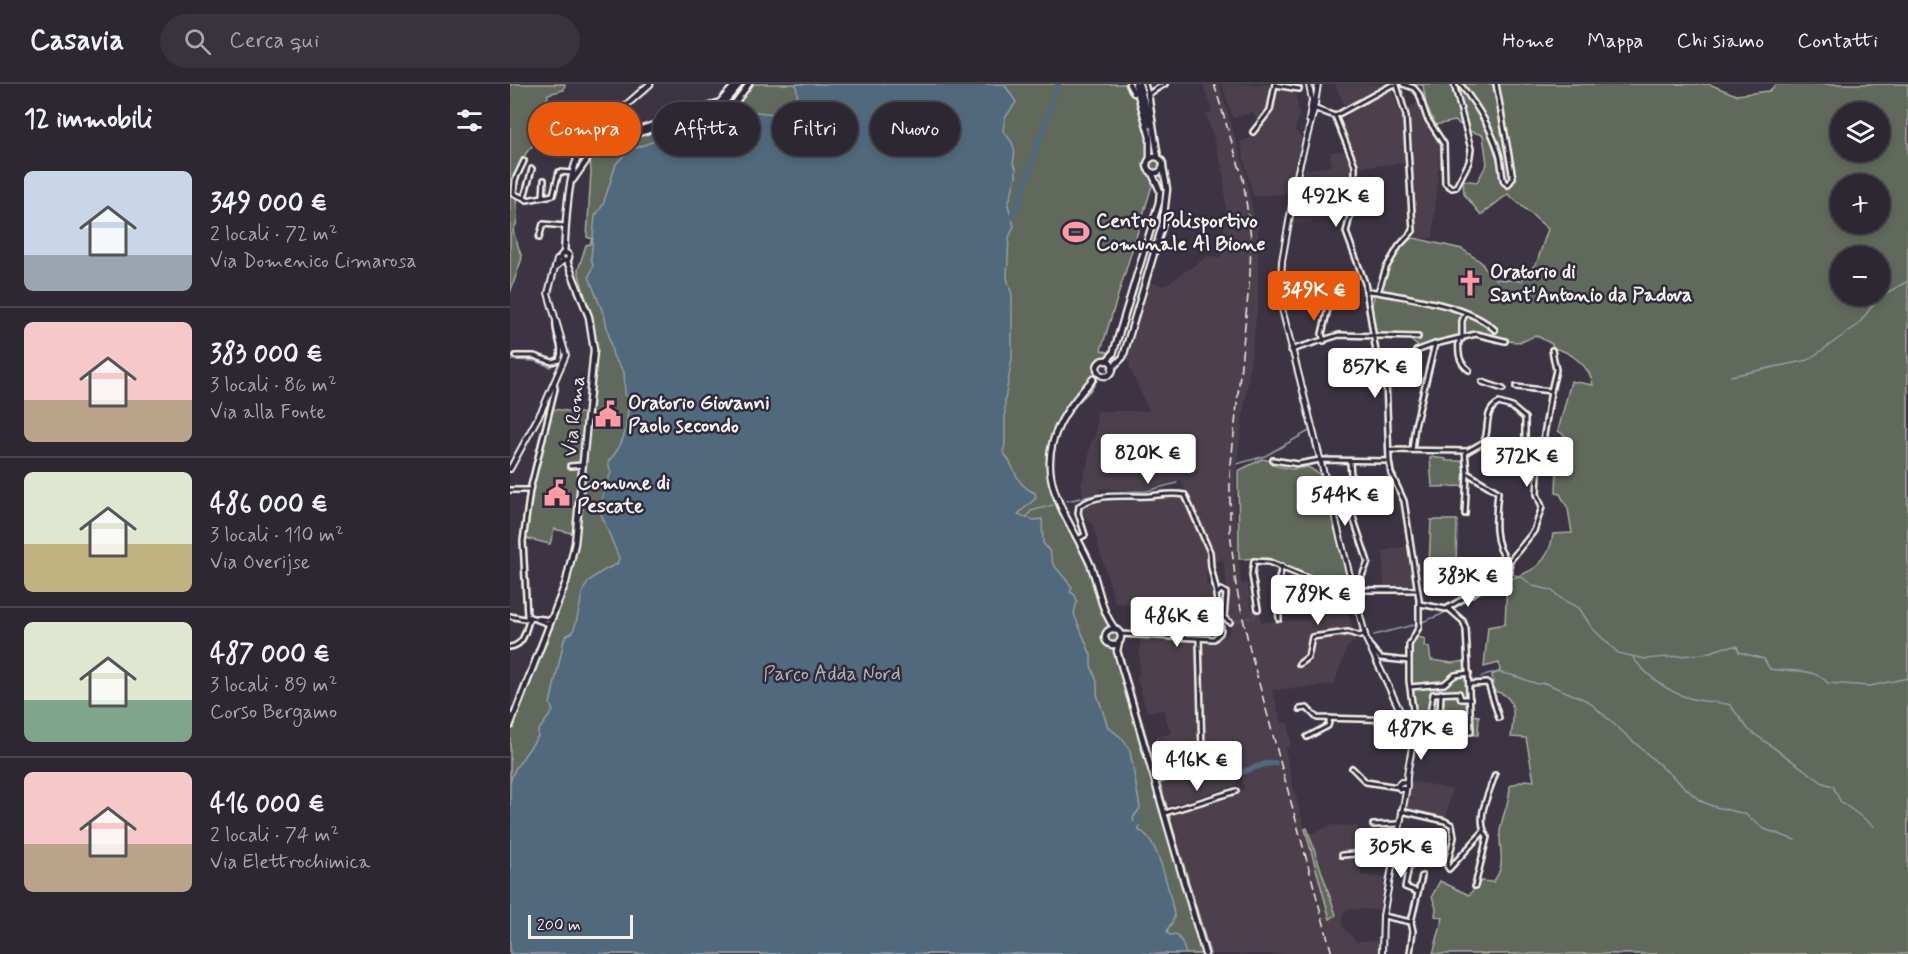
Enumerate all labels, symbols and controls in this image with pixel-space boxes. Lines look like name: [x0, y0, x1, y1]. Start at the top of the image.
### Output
search box: [160, 14, 580, 68]
text: Casavia: [30, 23, 124, 60]
icon: search: [181, 25, 214, 58]
text: Cerca qui: [229, 27, 319, 55]
text: Home: [1502, 27, 1554, 55]
text: Mappa: [1587, 27, 1643, 55]
text: Chi siamo: [1676, 27, 1764, 55]
text: Contatti: [1797, 27, 1878, 55]
chip: Compra: [528, 102, 641, 156]
chip: Affitta: [653, 102, 760, 156]
chip: Filtri: [772, 102, 858, 156]
chip: Nuovo: [870, 102, 960, 156]
map controls: [1830, 102, 1890, 306]
button: layers: [1830, 102, 1890, 162]
text: 12 immobili: [24, 103, 152, 137]
icon: filters: [453, 104, 486, 137]
button: +: [1830, 174, 1890, 234]
pin: 492K €: [1287, 177, 1385, 228]
text: 492K €: [1302, 183, 1370, 210]
text: 349 000 €: [210, 187, 327, 221]
icon: home: [72, 195, 144, 267]
place label: Centro Polisportivo Comunale Al Bione: [1096, 208, 1266, 258]
sports icon: Centro Polisportivo Comunale Al Bione: [1061, 217, 1091, 247]
text: 2 locali · 72 m²: [210, 221, 338, 248]
button: −: [1830, 246, 1890, 306]
text: Via Domenico Cimarosa: [210, 248, 417, 275]
place label: Oratorio di Sant'Antonio da Padova: [1490, 259, 1692, 309]
church icon: Oratorio di Sant'Antonio da Padova: [1455, 268, 1485, 298]
pin: 349K €: [1265, 271, 1363, 322]
text: 349K €: [1282, 277, 1346, 304]
text: 383 000 €: [210, 338, 323, 372]
icon: home: [72, 346, 144, 418]
pin: 857K €: [1326, 348, 1424, 399]
text: 857K €: [1342, 354, 1408, 381]
text: 3 locali · 86 m²: [210, 372, 337, 399]
street label: Via Roma: [557, 374, 592, 458]
place label: Oratorio Giovanni Paolo secondo: [628, 390, 770, 440]
text: Via alla Fonte: [210, 399, 326, 426]
public building icon: Oratorio Giovanni Paolo secondo: [593, 399, 623, 429]
pin: 820K €: [1099, 434, 1197, 485]
pin: 372K €: [1478, 437, 1576, 488]
text: 820K €: [1115, 440, 1181, 467]
text: 372K €: [1495, 443, 1559, 470]
place label: Comune di Pescate: [577, 470, 671, 520]
pin: 544K €: [1296, 476, 1394, 527]
public building icon: Comune di Pescate: [542, 478, 572, 508]
text: 544K €: [1311, 482, 1379, 509]
text: 486 000 €: [210, 488, 328, 522]
icon: home: [72, 496, 144, 568]
text: 3 locali · 110 m²: [210, 522, 344, 549]
text: Via Overijse: [210, 549, 310, 576]
pin: 383K €: [1419, 557, 1517, 608]
text: 383K €: [1438, 563, 1498, 590]
pin: 789K €: [1269, 575, 1367, 626]
text: 789K €: [1285, 581, 1351, 608]
pin: 486K €: [1128, 597, 1226, 648]
text: 486K €: [1145, 603, 1209, 630]
text: 487 000 €: [210, 638, 330, 672]
icon: home: [72, 646, 144, 718]
park label: Parco Adda Nord: [763, 661, 901, 688]
text: 3 locali · 89 m²: [210, 672, 337, 699]
text: Corso Bergamo: [210, 699, 337, 726]
pin: 487K €: [1372, 710, 1470, 761]
text: 487K €: [1388, 716, 1454, 743]
pin: 416K €: [1148, 741, 1246, 792]
text: 416K €: [1166, 747, 1228, 774]
text: 416 000 €: [210, 788, 325, 822]
icon: home: [72, 796, 144, 868]
text: 2 locali · 74 m²: [210, 822, 339, 849]
pin: 305K €: [1352, 828, 1450, 879]
text: 305K €: [1369, 834, 1433, 861]
text: Via Elettrochimica: [210, 849, 371, 876]
scale bar: [528, 912, 633, 940]
text: 200 m: [537, 915, 581, 936]

